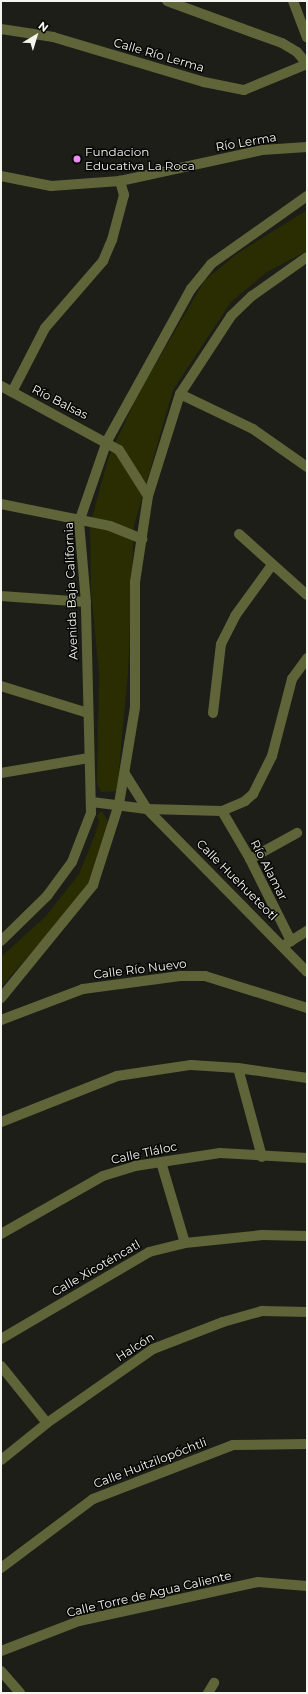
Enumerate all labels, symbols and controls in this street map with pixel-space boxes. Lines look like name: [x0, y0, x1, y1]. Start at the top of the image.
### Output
north arrow: [16, 16, 56, 56]
text: N: [36, 18, 51, 35]
street label: Calle Río Lerma: [112, 35, 206, 75]
street label: Río Lerma: [215, 130, 277, 154]
place label: Fundacion Educativa La Roca: [85, 145, 195, 173]
marker: Fundacion Educativa La Roca: [72, 154, 82, 164]
street label: Río Balsas: [30, 382, 90, 422]
street label: Avenida Baja California: [61, 522, 81, 660]
street label: Calle Huehueteotl: [194, 837, 280, 923]
street label: Río Alamar: [248, 837, 290, 903]
street label: Calle Río Nuevo: [93, 956, 187, 982]
street label: Calle Tláloc: [110, 1139, 178, 1167]
street label: Calle Xicoténcatl: [49, 1237, 143, 1299]
street label: Halcón: [113, 1330, 157, 1364]
street label: Calle Huitzilopóchtli: [91, 1435, 209, 1491]
street label: Calle Torre de Agua Caliente: [65, 1568, 233, 1620]

